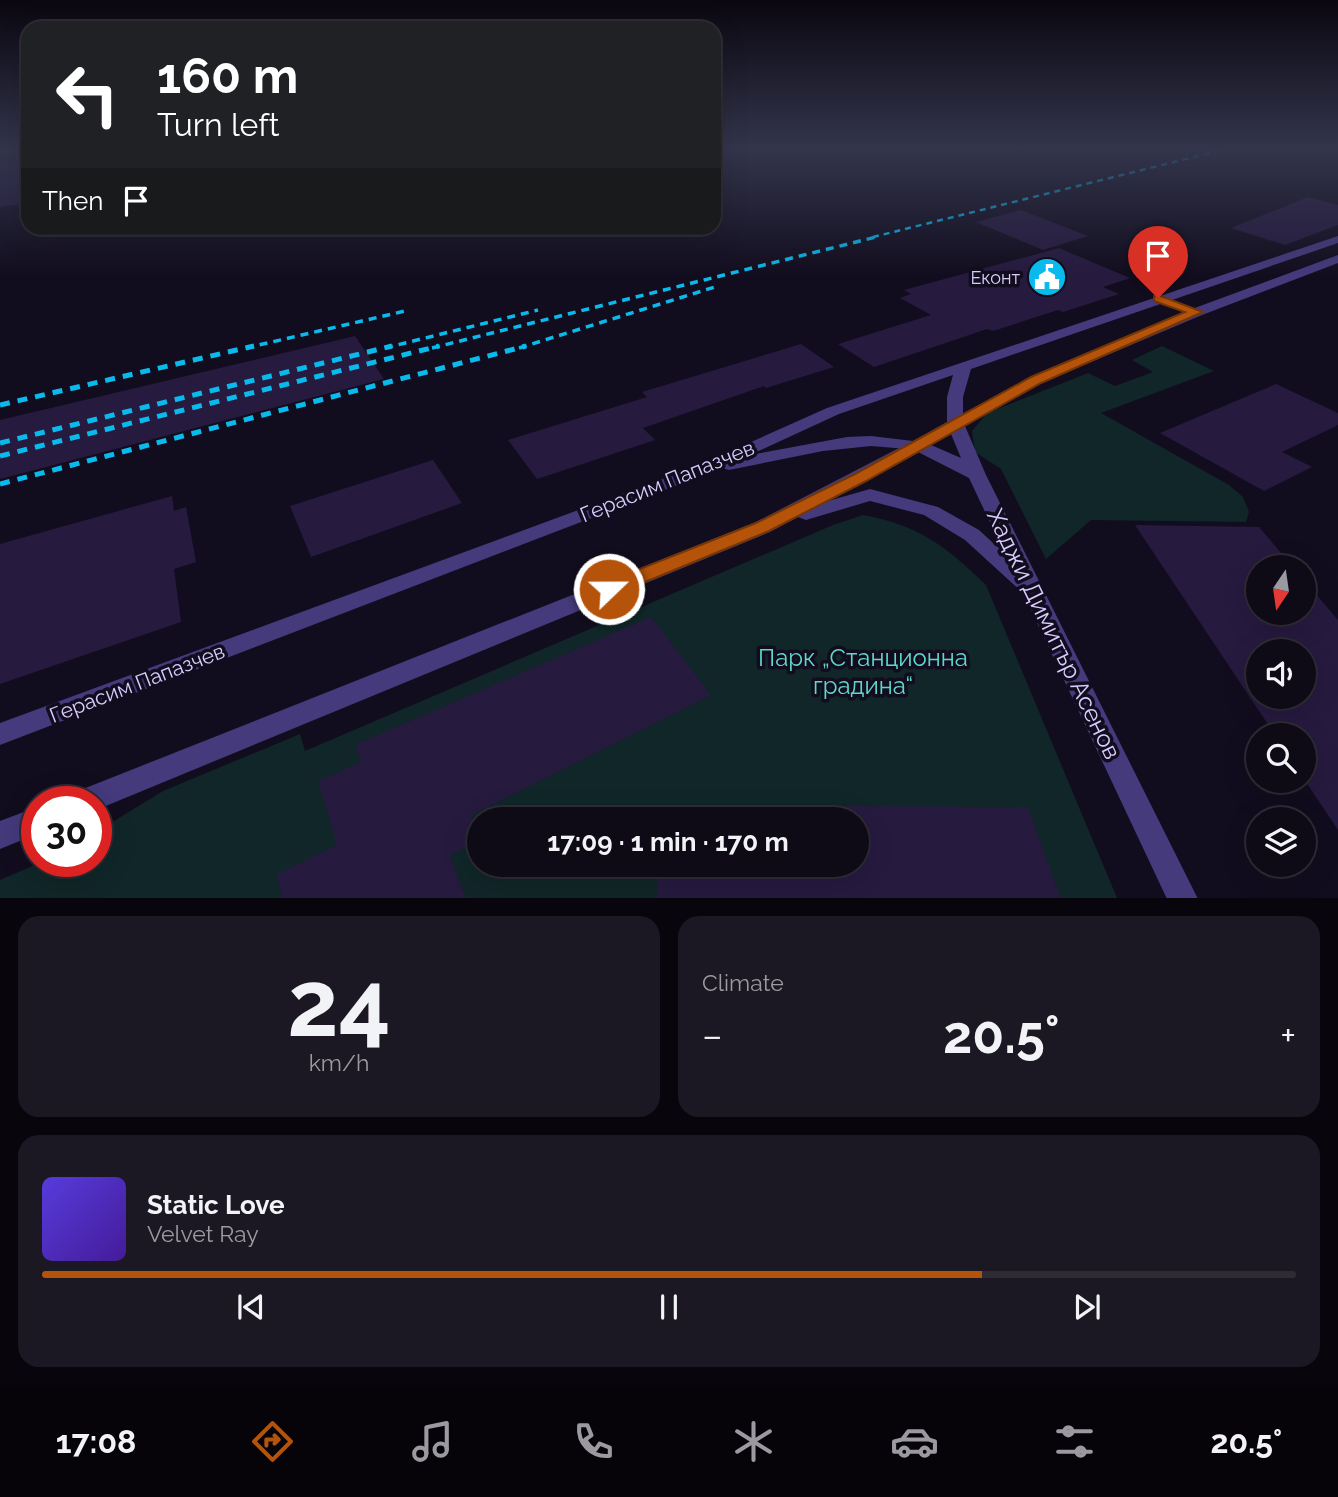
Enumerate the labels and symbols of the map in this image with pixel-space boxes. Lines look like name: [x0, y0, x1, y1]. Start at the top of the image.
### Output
pin: [1128, 226, 1188, 298]
public building icon: Еконт: [1026, 256, 1068, 298]
place label: Еконт: [970, 267, 1020, 288]
street label: Герасим Папазчев: [576, 435, 758, 527]
street label: Хаджи Димитър Асенов: [981, 504, 1127, 764]
position arrow: [572, 552, 646, 626]
north arrow: [1246, 555, 1316, 625]
street label: Герасим Папазчев: [46, 638, 228, 728]
park label: Парк „Станционна градина“: [758, 643, 968, 700]
speed limit sign: 30: [21, 786, 112, 877]

